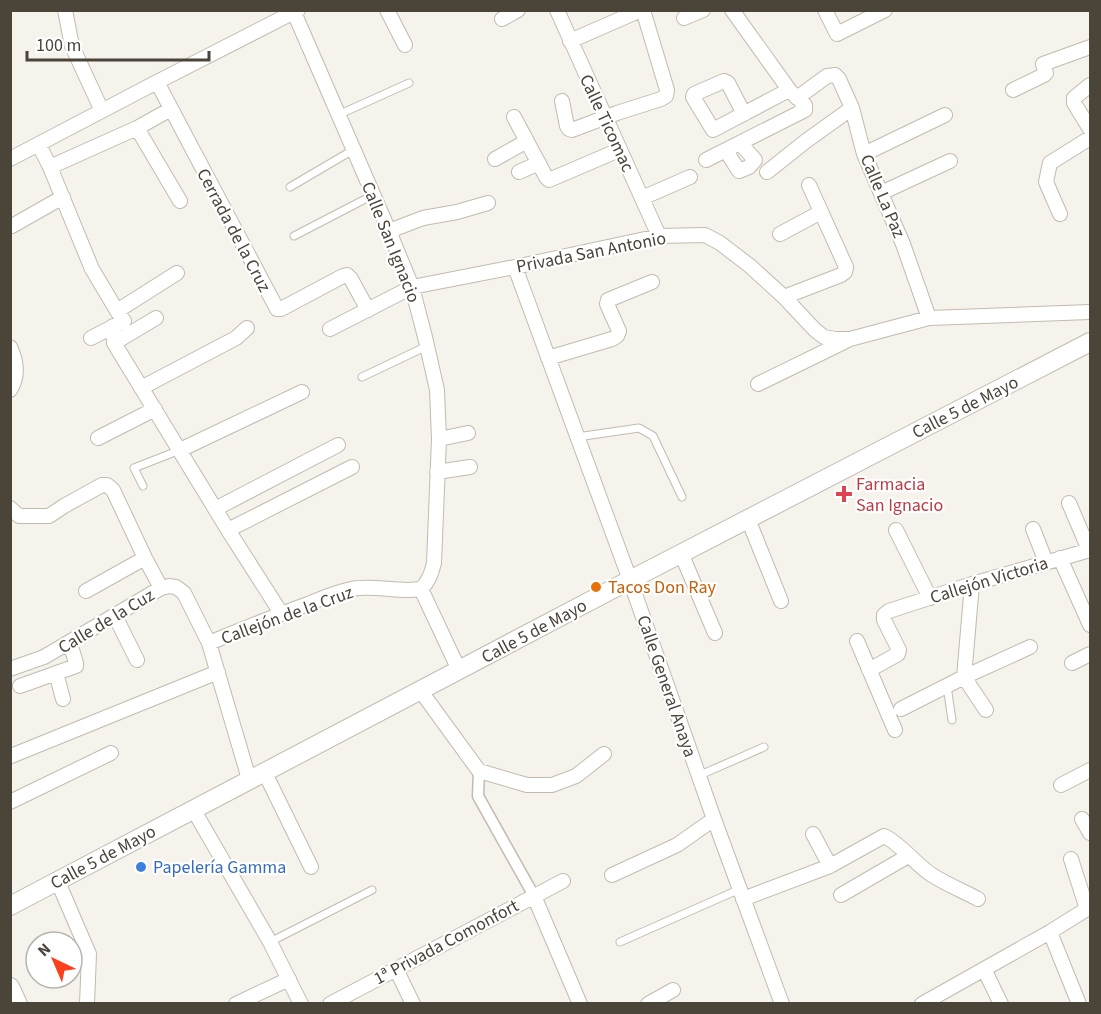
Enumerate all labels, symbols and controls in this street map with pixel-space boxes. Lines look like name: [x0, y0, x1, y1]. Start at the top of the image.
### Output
scale bar: [27, 24, 208, 62]
text: 100 m: [36, 33, 81, 58]
street label: Calle Ticomac: [573, 70, 640, 176]
street label: Calle La Paz: [854, 151, 911, 242]
street label: Cerrada de la Cruz: [190, 164, 277, 297]
street label: Calle San Ignacio: [355, 178, 426, 306]
street label: Privada San Antonio: [514, 226, 668, 279]
street label: Calle 5 de Mayo: [908, 370, 1023, 445]
place label: Farmacia San Ignacio: [856, 472, 943, 518]
marker: Farmacia San Ignacio: [837, 487, 851, 501]
street label: Callejón Victoria: [927, 551, 1051, 610]
place label: Tacos Don Ray: [608, 575, 717, 600]
street label: Callejón de la Cruz: [218, 580, 357, 651]
marker: Tacos Don Ray: [589, 580, 603, 594]
street label: Calle de la Cuz: [53, 583, 159, 660]
street label: Calle 5 de Mayo: [477, 593, 591, 670]
street label: Calle General Anaya: [630, 612, 703, 761]
street label: Calle 5 de Mayo: [46, 819, 160, 896]
place label: Papelería Gamma: [153, 855, 286, 880]
marker: Papelería Gamma: [134, 860, 148, 874]
street label: 1ª Privada Comonfort: [369, 894, 523, 991]
north arrow: [24, 930, 84, 990]
text: N: [33, 938, 56, 962]

